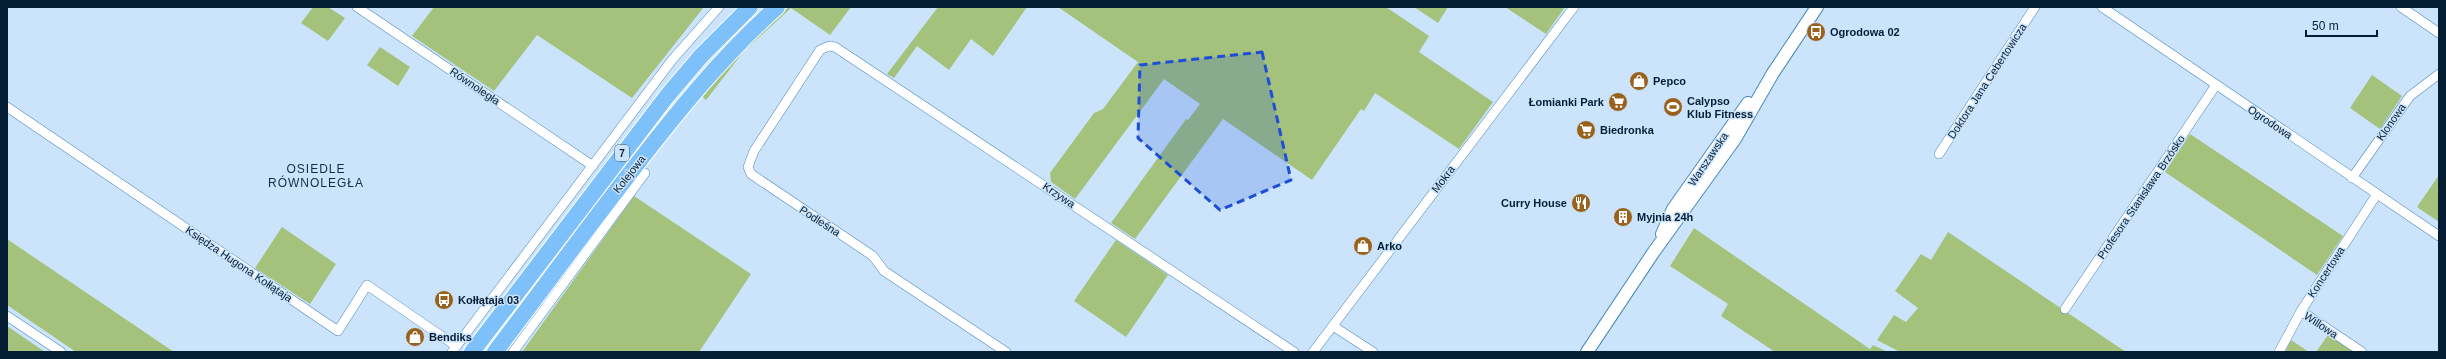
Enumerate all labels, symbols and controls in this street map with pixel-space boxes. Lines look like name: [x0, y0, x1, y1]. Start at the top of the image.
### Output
scale bar: [2306, 12, 2377, 38]
text: 50 m: [2312, 19, 2339, 33]
street label: Doktora Jana Cebertowicza: [1945, 20, 2029, 141]
bus stop icon: Ogrodowa 02: [1805, 21, 1827, 43]
place label: Ogrodowa 02: [1830, 26, 1900, 38]
street label: Równoległa: [448, 65, 503, 108]
shop icon: Pepco: [1628, 70, 1650, 92]
place label: Pepco: [1653, 75, 1686, 87]
supermarket icon: Łomianki Park: [1607, 91, 1629, 113]
place label: Calypso Klub Fitness: [1687, 95, 1753, 120]
place label: Łomianki Park: [1529, 96, 1605, 108]
sports icon: Calypso Klub Fitness: [1662, 96, 1684, 118]
street label: Klonowa: [2374, 101, 2409, 143]
street label: Ogrodowa: [2246, 103, 2295, 142]
supermarket icon: Biedronka: [1575, 119, 1597, 141]
place label: Biedronka: [1600, 124, 1655, 136]
street label: Warszawska: [1686, 129, 1731, 188]
street label: Profesora Stanisława Brzósko: [2095, 133, 2187, 261]
road number: 7: [615, 145, 629, 161]
street label: Kolejowa: [611, 152, 648, 195]
district label: OSIEDLE RÓWNOLEGŁA: [268, 162, 364, 190]
street label: Mokra: [1429, 162, 1458, 195]
street label: Krzywa: [1041, 180, 1078, 211]
restaurant icon: Curry House: [1570, 192, 1592, 214]
place label: Curry House: [1501, 197, 1567, 209]
street label: Podleśna: [797, 203, 843, 239]
building icon: Myjnia 24h: [1612, 206, 1634, 228]
place label: Myjnia 24h: [1637, 211, 1694, 223]
street label: Księdza Hugona Kołłątaja: [183, 224, 295, 305]
shop icon: Arko: [1352, 235, 1374, 257]
place label: Arko: [1377, 240, 1402, 252]
street label: Koncertowa: [2305, 244, 2347, 300]
bus stop icon: Kołłątaja 03: [433, 289, 455, 311]
place label: Kołłątaja 03: [458, 294, 519, 306]
street label: Willowa: [2302, 309, 2341, 341]
shop icon: Bendiks: [404, 326, 426, 348]
place label: Bendiks: [429, 331, 472, 343]

